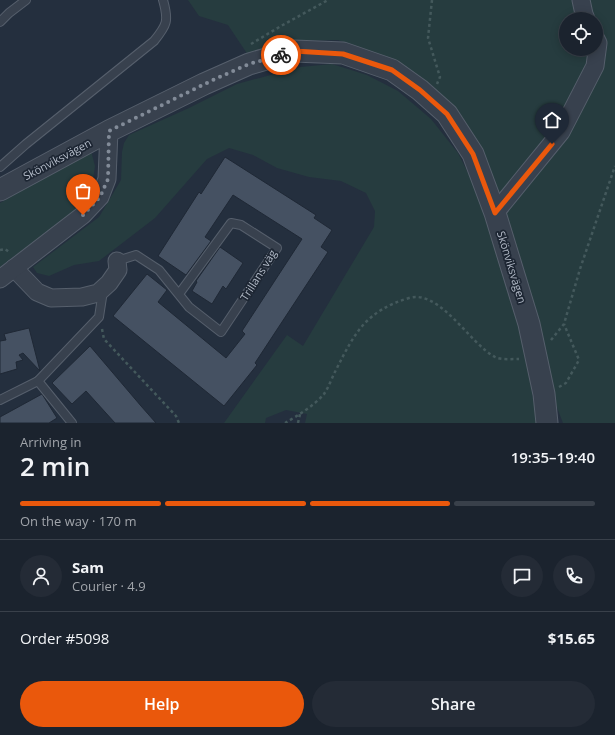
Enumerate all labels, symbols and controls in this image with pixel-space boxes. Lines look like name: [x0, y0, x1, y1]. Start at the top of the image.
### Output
map controls: [559, 12, 603, 56]
button: locate: [559, 12, 603, 56]
courier: [261, 35, 301, 75]
icon: bike: [270, 44, 292, 66]
pin: [535, 103, 569, 144]
icon: home: [541, 109, 563, 131]
street label: Skönviksvägen: [20, 135, 94, 183]
pin: [66, 174, 100, 215]
icon: bag: [72, 180, 94, 202]
street label: Skönviksvägen: [494, 229, 530, 305]
street label: Trillans väg: [236, 247, 280, 303]
text: Arriving in: [20, 433, 82, 451]
text: 19:35–19:40: [511, 447, 595, 467]
text: 2 min: [20, 448, 90, 484]
text: On the way · 170 m: [20, 512, 136, 530]
button: person: [20, 555, 62, 597]
button: chat: [501, 555, 543, 597]
button: phone: [553, 555, 595, 597]
text: Sam: [72, 557, 104, 577]
text: Courier · 4.9: [72, 577, 146, 595]
text: Order #5098: [20, 628, 109, 648]
text: $15.65: [548, 628, 595, 648]
button: Help: [20, 681, 304, 727]
button: Share: [312, 681, 595, 727]

